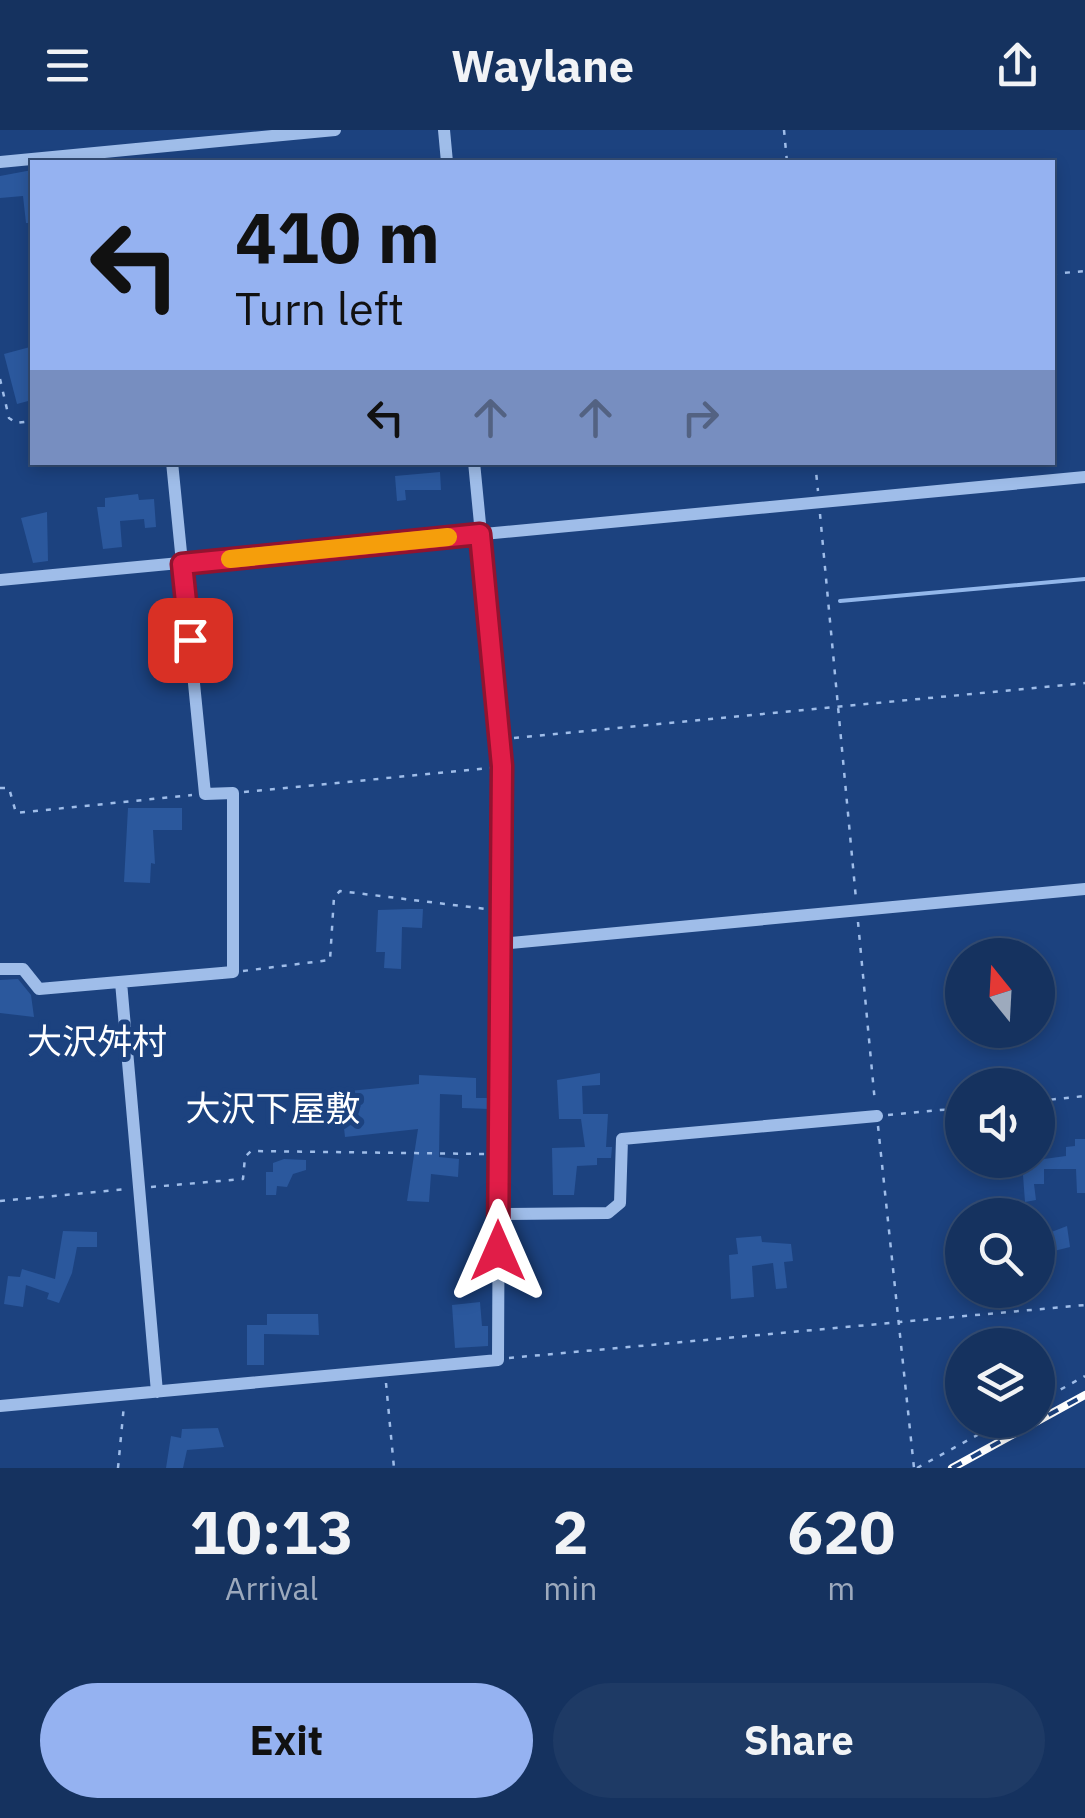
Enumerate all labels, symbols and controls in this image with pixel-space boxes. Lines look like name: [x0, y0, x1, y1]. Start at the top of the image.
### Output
text: Waylane: [451, 36, 634, 94]
icon: menu: [40, 38, 95, 93]
icon: share: [990, 38, 1045, 93]
text: 410 m: [235, 191, 440, 282]
icon: left: [70, 200, 200, 330]
text: Turn left: [235, 279, 404, 337]
icon: left: [358, 390, 413, 445]
icon: ahead: [463, 390, 518, 445]
icon: ahead: [568, 390, 623, 445]
icon: right: [673, 390, 728, 445]
pin: [148, 598, 233, 683]
icon: arrive: [163, 613, 218, 668]
north arrow: [945, 938, 1055, 1048]
map controls: [945, 938, 1055, 1438]
district label: 大沢舛村: [27, 1018, 167, 1064]
button: sound: [945, 1068, 1055, 1178]
district label: 大沢下屋敷: [185, 1085, 361, 1131]
button: search: [945, 1198, 1055, 1308]
position arrow: [446, 1199, 550, 1303]
button: layers: [945, 1328, 1055, 1438]
text: 10:13: [190, 1492, 354, 1571]
text: 2: [552, 1492, 588, 1571]
text: 620: [787, 1492, 895, 1571]
text: Arrival: [225, 1567, 318, 1609]
text: min: [543, 1567, 597, 1609]
text: m: [827, 1567, 855, 1609]
button: Exit: [40, 1683, 533, 1798]
button: Share: [553, 1683, 1045, 1798]

